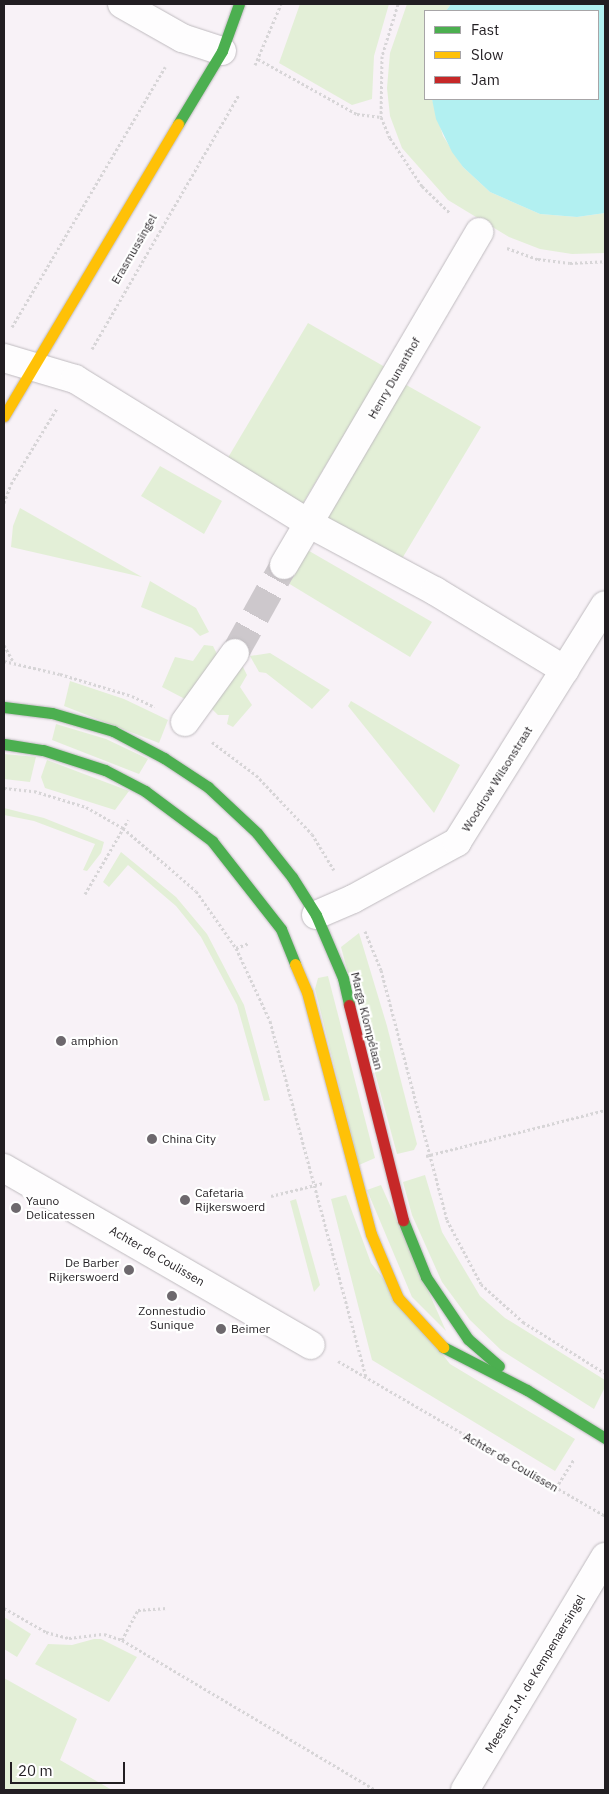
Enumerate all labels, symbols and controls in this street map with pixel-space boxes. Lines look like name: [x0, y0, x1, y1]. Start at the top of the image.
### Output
legend: [424, 10, 599, 100]
text: Fast: [471, 20, 499, 39]
text: Slow: [471, 45, 504, 64]
text: Jam: [471, 70, 500, 89]
street label: Erasmussingel: [108, 211, 160, 287]
street label: Henry Dunanthof: [365, 335, 423, 421]
street label: Woodrow Wilsonstraat: [459, 724, 535, 834]
street label: Marga Klompélaan: [348, 971, 386, 1071]
place label: amphion: [71, 1034, 118, 1048]
marker: amphion: [55, 1035, 67, 1047]
place label: China City: [162, 1132, 216, 1146]
marker: China City: [146, 1133, 158, 1145]
place label: Cafetaria Rijkerswoerd: [195, 1186, 265, 1214]
place label: Yauno Delicatessen: [26, 1194, 95, 1222]
marker: Cafetaria Rijkerswoerd: [179, 1194, 191, 1206]
marker: Yauno Delicatessen: [10, 1202, 22, 1214]
street label: Achter de Coulissen: [107, 1223, 207, 1289]
place label: De Barber Rijkerswoerd: [49, 1256, 119, 1284]
marker: De Barber Rijkerswoerd: [123, 1264, 135, 1276]
marker: Zonnestudio Sunique: [166, 1290, 178, 1302]
place label: Zonnestudio Sunique: [138, 1304, 206, 1332]
place label: Beimer: [231, 1322, 270, 1336]
marker: Beimer: [215, 1323, 227, 1335]
street label: Achter de Coulissen: [461, 1429, 561, 1495]
street label: Meester J.M. de Kempenaersingel: [482, 1592, 588, 1756]
scale bar: [12, 1752, 128, 1784]
text: 20 m: [18, 1761, 53, 1780]

